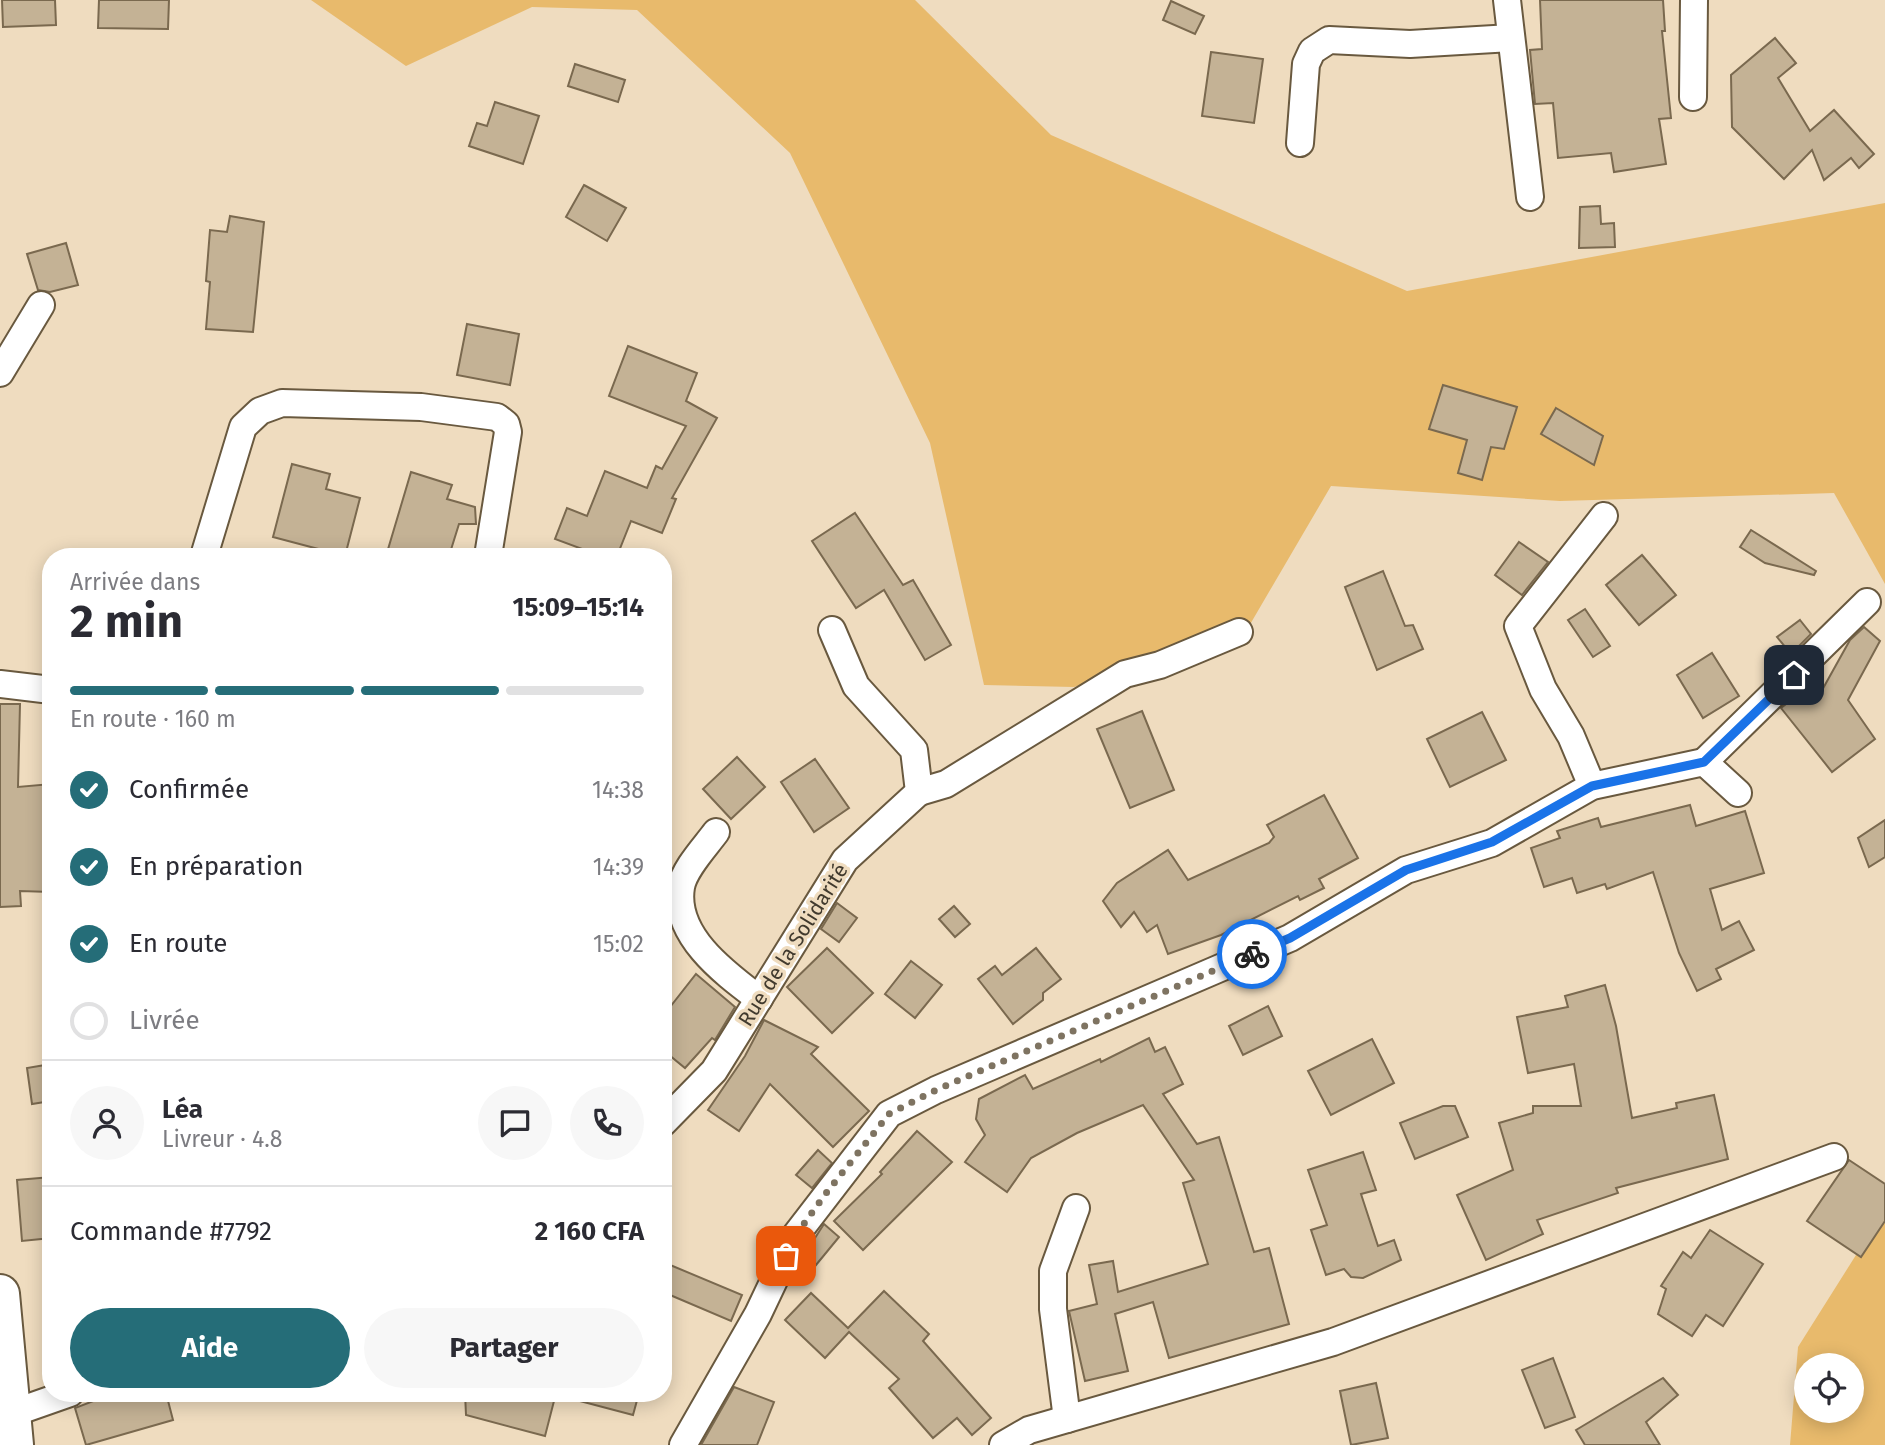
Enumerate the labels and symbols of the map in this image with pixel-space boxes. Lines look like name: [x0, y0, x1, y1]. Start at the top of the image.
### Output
pin: [1764, 645, 1824, 705]
street label: Rue de la Solidarité: [732, 859, 854, 1031]
courier: [1217, 919, 1287, 989]
pin: [756, 1226, 816, 1286]

